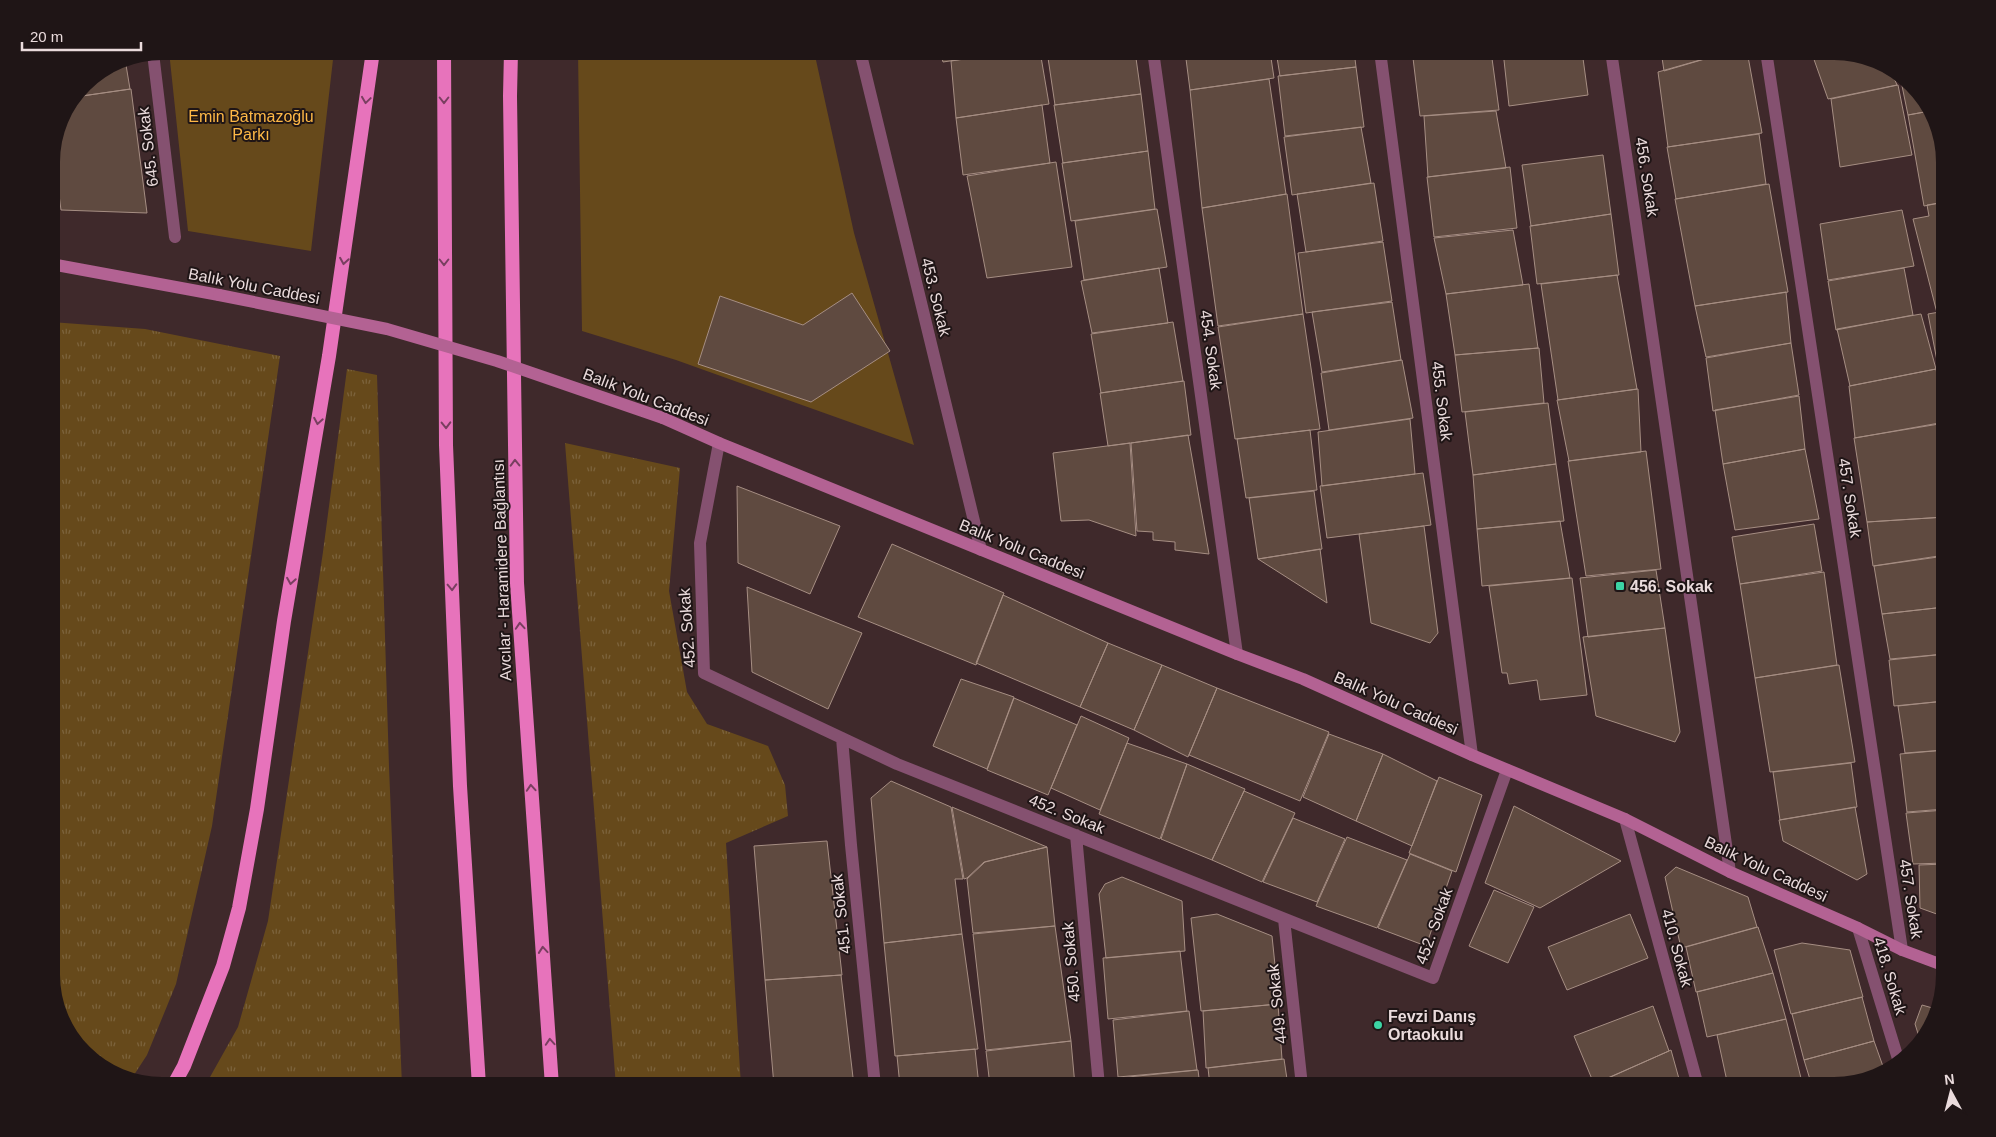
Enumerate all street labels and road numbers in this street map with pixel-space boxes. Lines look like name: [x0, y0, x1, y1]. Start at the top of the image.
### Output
street label: 645. Sokak: [135, 105, 161, 188]
street label: 456. Sokak: [1632, 136, 1662, 219]
street label: 453. Sokak: [918, 256, 954, 339]
street label: Balık Yolu Caddesi: [187, 265, 321, 307]
street label: 454. Sokak: [1197, 309, 1225, 392]
street label: 455. Sokak: [1429, 360, 1455, 443]
street label: Balık Yolu Caddesi: [581, 365, 711, 429]
street label: 457. Sokak: [1835, 457, 1865, 540]
street label: Avcılar - Haramidere Bağlantısı: [490, 459, 514, 681]
street label: Balık Yolu Caddesi: [957, 516, 1087, 582]
street label: 452. Sokak: [676, 586, 698, 669]
street label: Balık Yolu Caddesi: [1332, 668, 1460, 738]
street label: 452. Sokak: [1027, 791, 1108, 837]
street label: Balık Yolu Caddesi: [1702, 833, 1830, 905]
street label: 457. Sokak: [1896, 858, 1926, 941]
street label: 451. Sokak: [828, 872, 854, 955]
street label: 452. Sokak: [1412, 885, 1456, 967]
street label: 410. Sokak: [1658, 907, 1696, 990]
street label: 450. Sokak: [1059, 920, 1083, 1003]
street label: 418. Sokak: [1870, 935, 1910, 1018]
street label: 449. Sokak: [1264, 962, 1290, 1045]

